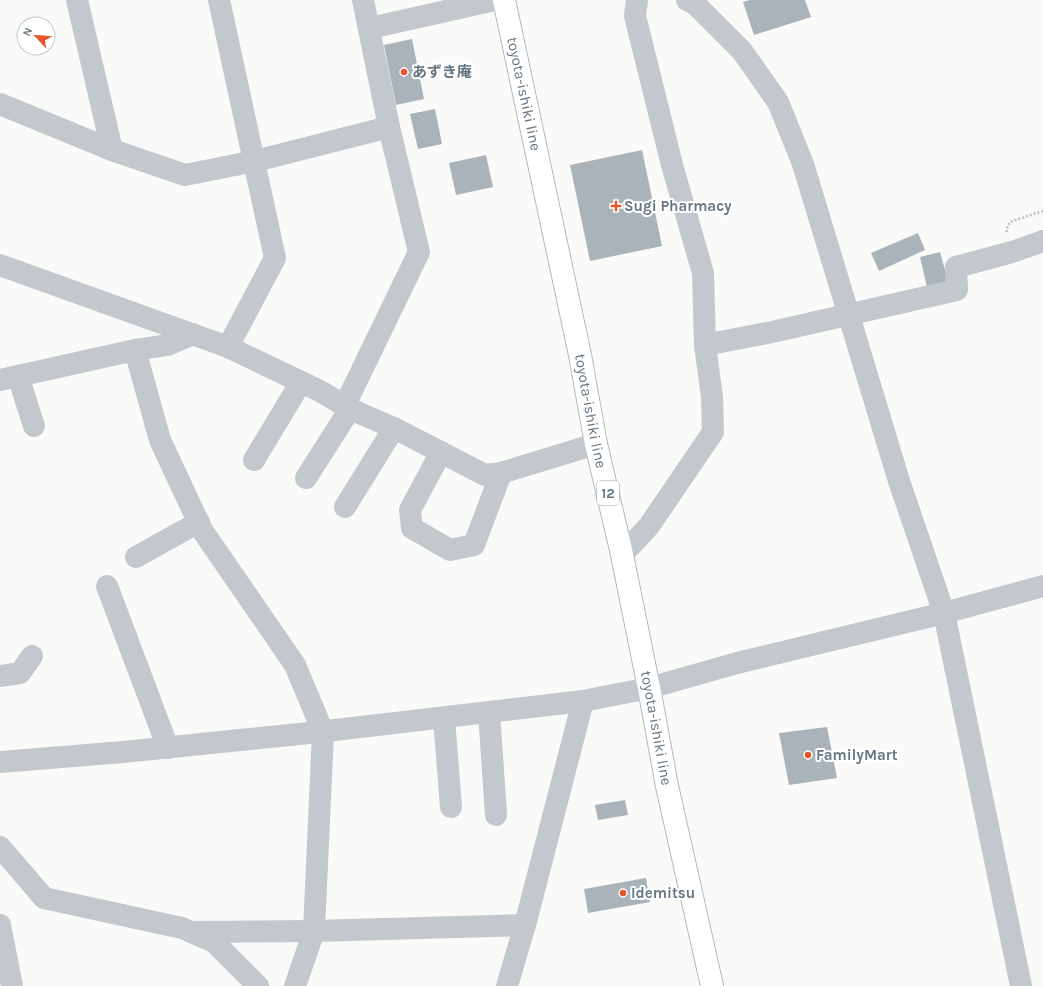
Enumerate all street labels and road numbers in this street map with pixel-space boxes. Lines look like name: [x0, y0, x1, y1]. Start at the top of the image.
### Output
street label: toyota-ishiki line: [503, 35, 545, 152]
street label: toyota-ishiki line: [571, 352, 610, 470]
road number: 12: [597, 481, 619, 505]
street label: toyota-ishiki line: [637, 669, 676, 787]

